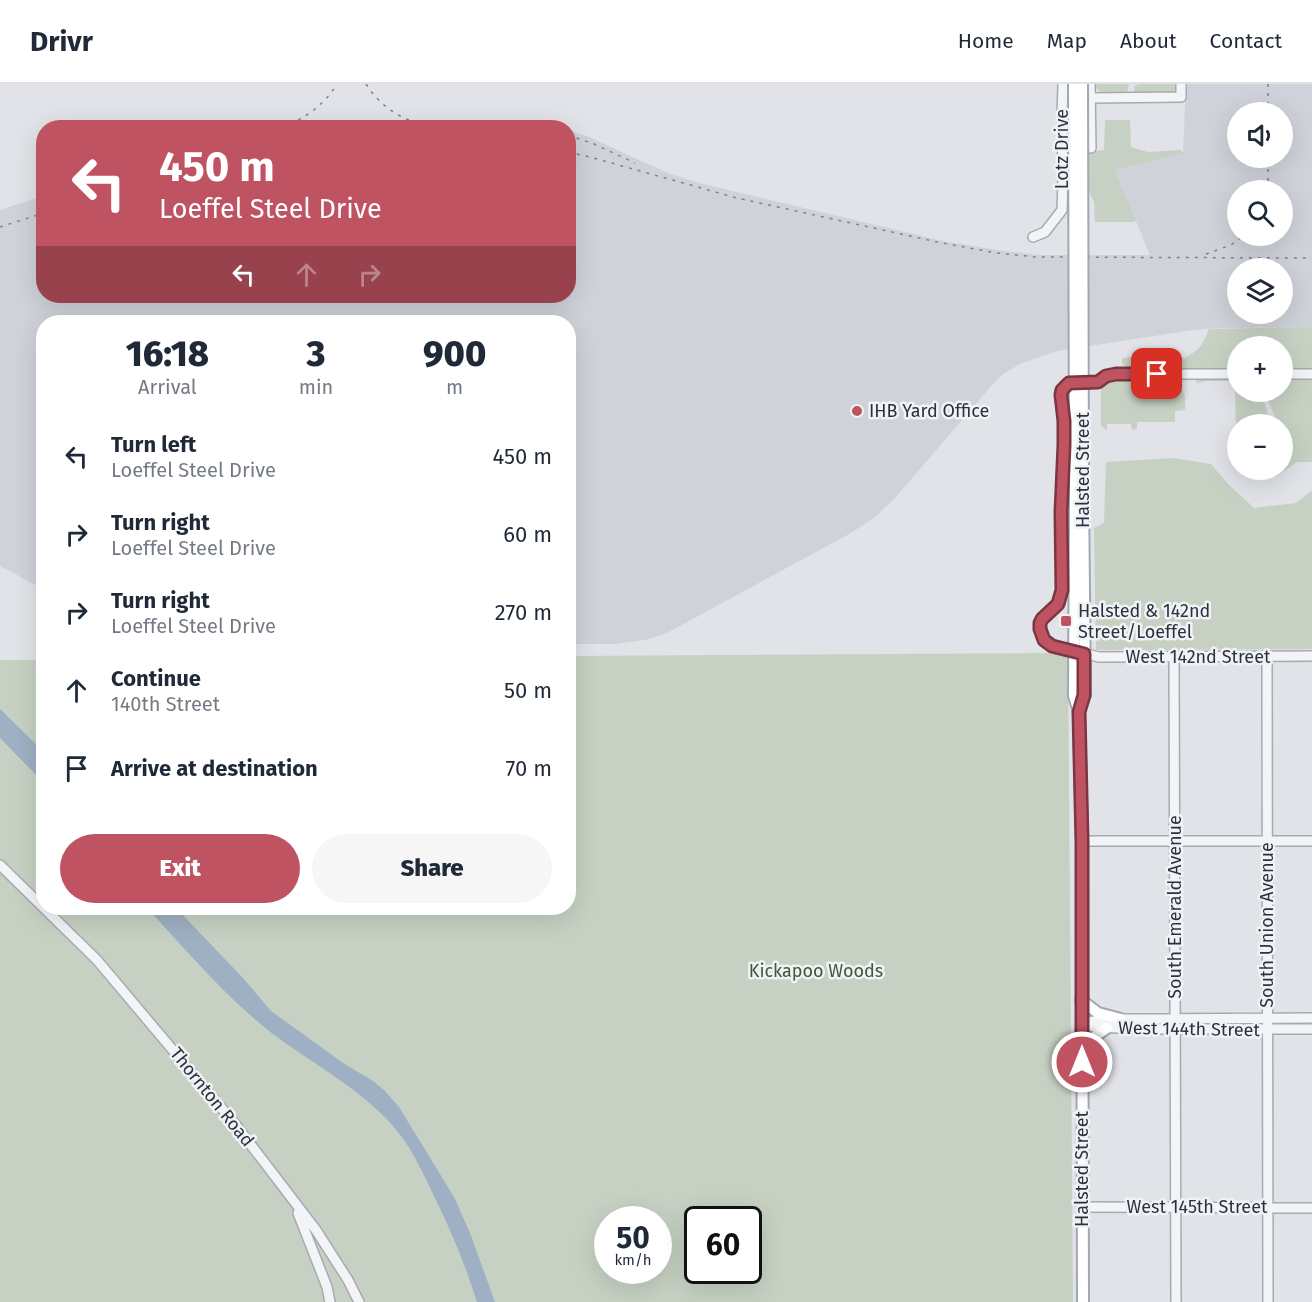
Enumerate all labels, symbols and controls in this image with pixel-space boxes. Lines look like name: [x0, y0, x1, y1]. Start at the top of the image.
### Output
text: Drivr: [30, 25, 93, 58]
text: Home: [958, 28, 1014, 54]
text: Map: [1047, 28, 1087, 54]
text: About: [1120, 28, 1177, 54]
text: Contact: [1210, 28, 1282, 54]
map controls: [1227, 102, 1293, 480]
button: sound: [1227, 102, 1293, 168]
street label: Lotz Drive: [1051, 109, 1073, 189]
text: 450 m: [159, 142, 275, 192]
icon: left: [60, 144, 138, 222]
button: search: [1227, 180, 1293, 246]
text: Loeffel Steel Drive: [159, 193, 382, 225]
icon: left: [227, 258, 260, 291]
icon: ahead: [290, 258, 323, 291]
icon: right: [353, 258, 386, 291]
button: layers: [1227, 258, 1293, 324]
text: 16:18: [126, 332, 209, 376]
text: 3: [307, 332, 326, 376]
text: 900: [423, 332, 486, 376]
button: +: [1227, 336, 1293, 402]
pin: [1131, 348, 1182, 399]
icon: arrive: [1140, 357, 1173, 390]
text: Arrival: [138, 375, 197, 399]
text: min: [299, 375, 333, 399]
text: m: [446, 375, 463, 399]
place label: IHB Yard Office: [869, 400, 989, 422]
marker: IHB Yard Office: [850, 404, 864, 418]
street label: Halsted Street: [1072, 412, 1094, 528]
button: −: [1227, 414, 1293, 480]
text: Turn left: [111, 431, 196, 458]
icon: left: [60, 440, 93, 473]
text: 450 m: [493, 443, 552, 470]
text: Loeffel Steel Drive: [111, 458, 276, 482]
text: Turn right: [111, 509, 210, 536]
icon: right: [60, 518, 93, 551]
text: 60 m: [503, 521, 552, 548]
text: Loeffel Steel Drive: [111, 536, 276, 560]
text: Turn right: [111, 587, 210, 614]
icon: right: [60, 596, 93, 629]
text: 270 m: [495, 599, 552, 626]
place label: Halsted & 142nd Street/Loeffel: [1078, 600, 1210, 643]
text: Loeffel Steel Drive: [111, 614, 276, 638]
marker: Halsted & 142nd Street/Loeffel: [1059, 614, 1073, 628]
street label: West 142nd Street: [1125, 646, 1271, 668]
text: Continue: [111, 665, 201, 692]
icon: ahead: [60, 674, 93, 707]
text: 50 m: [504, 677, 552, 704]
text: 140th Street: [111, 692, 220, 716]
icon: arrive: [60, 752, 93, 785]
text: Arrive at destination: [111, 755, 318, 782]
text: 70 m: [506, 755, 552, 782]
street label: South Emerald Avenue: [1164, 815, 1186, 999]
button: Exit: [60, 834, 300, 903]
button: Share: [312, 834, 552, 903]
street label: South Union Avenue: [1256, 842, 1278, 1008]
park label: Kickapoo Woods: [749, 960, 883, 982]
street label: West 144th Street: [1118, 1017, 1261, 1041]
position arrow: [1050, 1030, 1114, 1094]
street label: Thornton Road: [165, 1043, 259, 1151]
street label: Halsted Street: [1071, 1111, 1093, 1227]
street label: West 145th Street: [1127, 1196, 1268, 1218]
speed limit sign: 60: [684, 1206, 762, 1284]
text: 50: [616, 1220, 650, 1256]
text: km/h: [614, 1251, 652, 1269]

